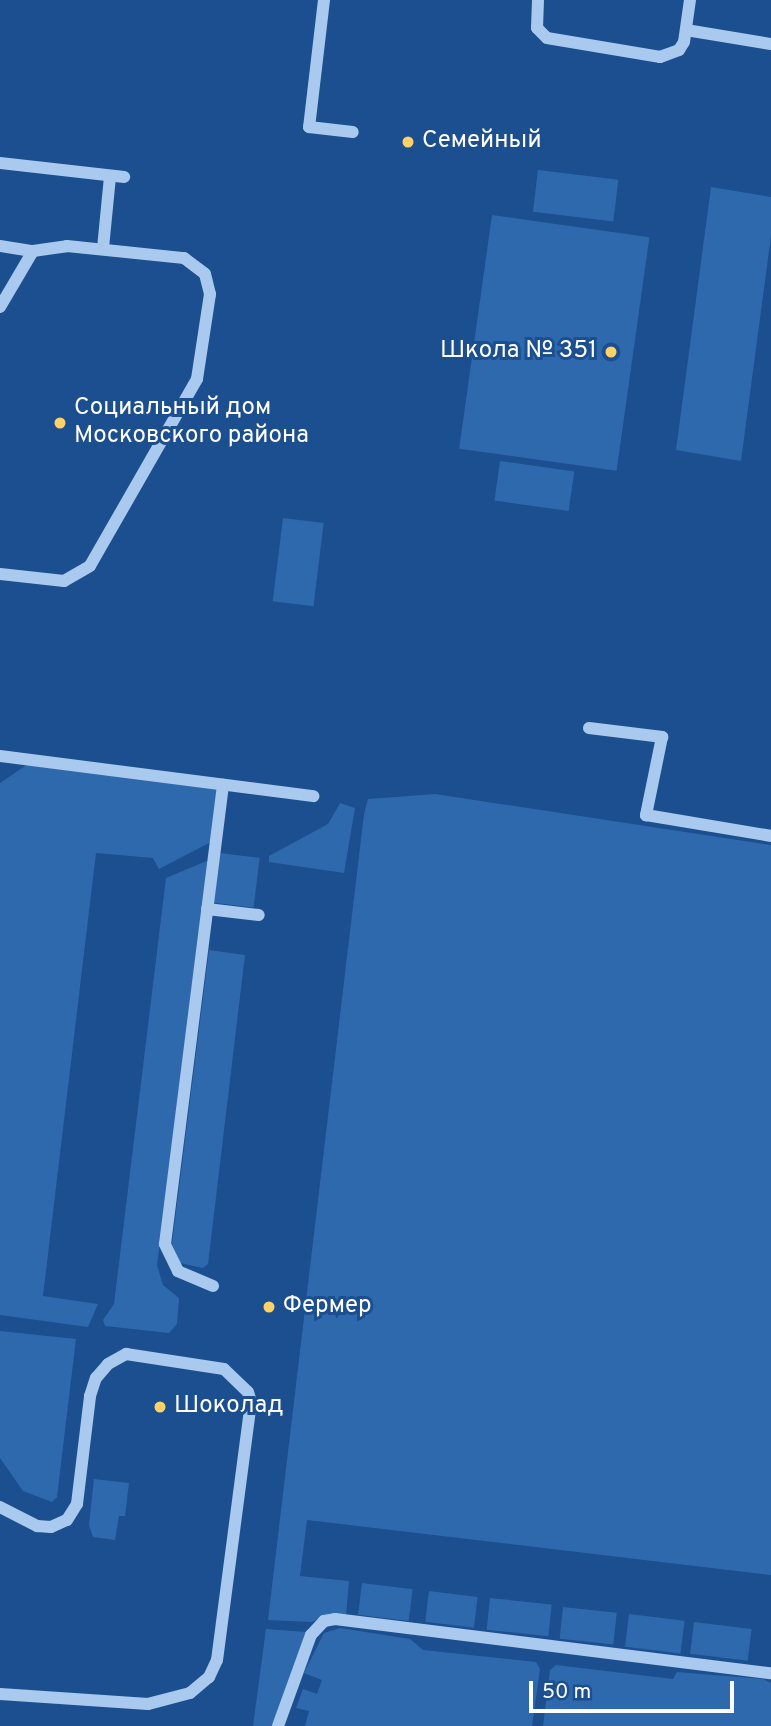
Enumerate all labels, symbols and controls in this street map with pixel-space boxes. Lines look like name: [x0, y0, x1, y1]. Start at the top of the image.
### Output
place label: Семейный: [422, 128, 542, 156]
marker: Семейный: [400, 134, 416, 150]
place label: Школа № 351: [440, 338, 597, 366]
marker: Школа № 351: [603, 344, 619, 360]
place label: Социальный дом Московского района: [74, 395, 309, 451]
marker: Социальный дом Московского района: [52, 415, 68, 431]
place label: Фермер: [283, 1293, 372, 1321]
marker: Фермер: [261, 1299, 277, 1315]
place label: Шоколад: [174, 1393, 283, 1421]
marker: Шоколад: [152, 1399, 168, 1415]
scale bar: [533, 1666, 738, 1710]
text: 50 m: [542, 1679, 591, 1706]

